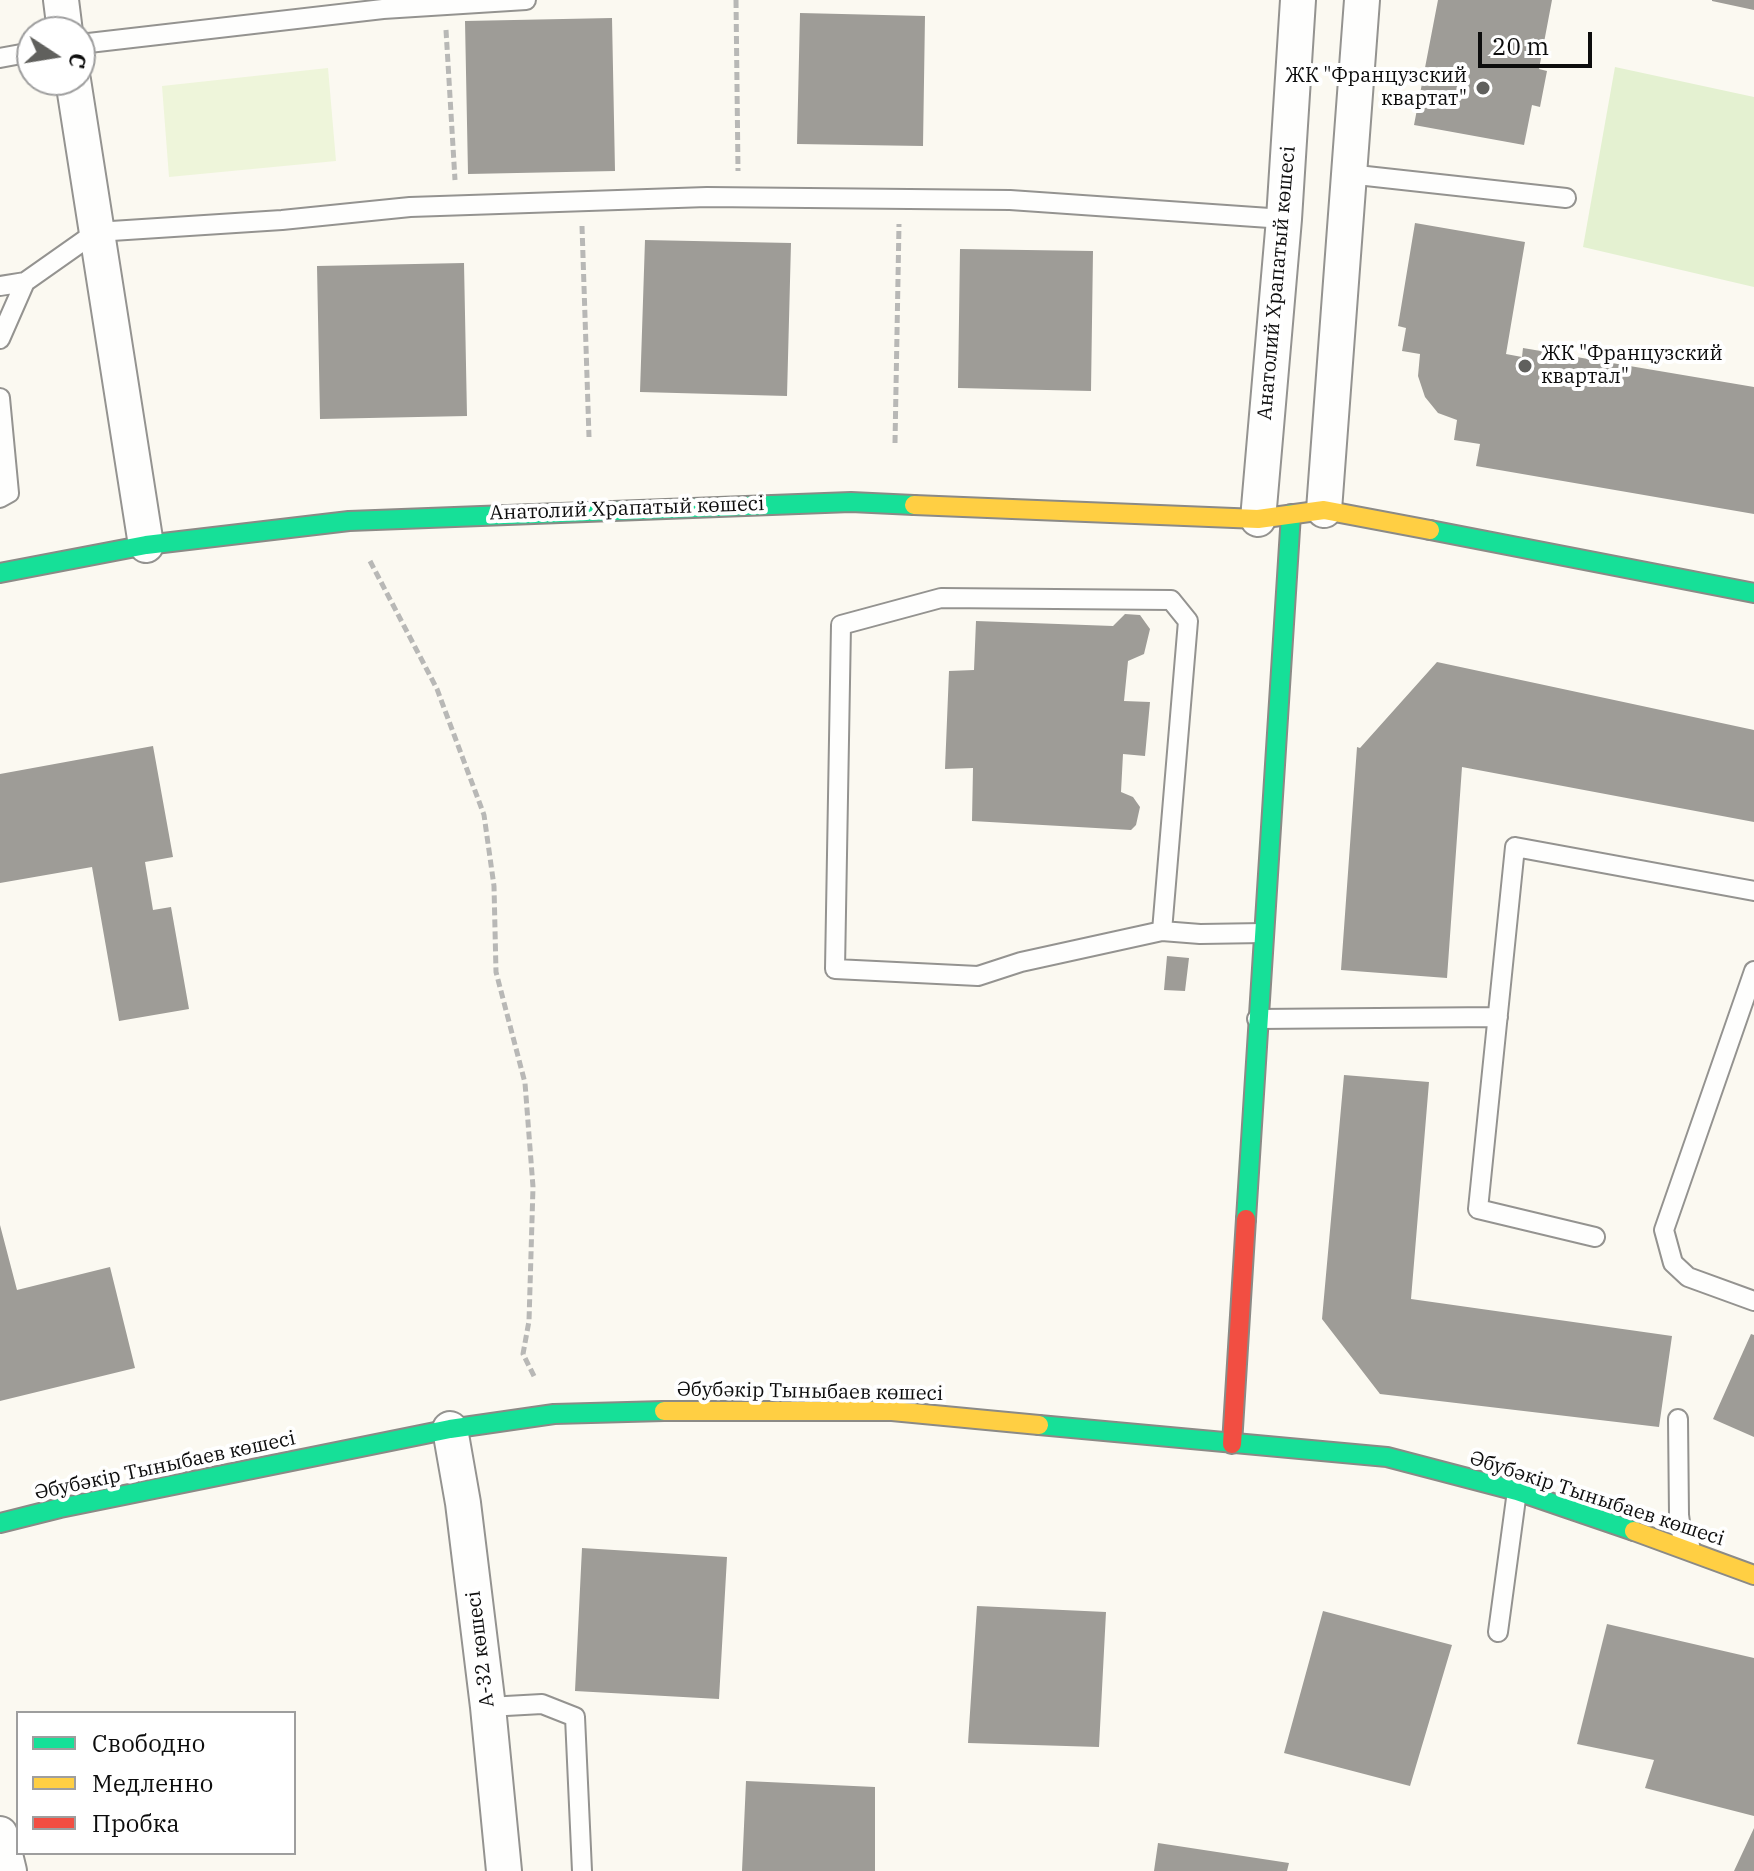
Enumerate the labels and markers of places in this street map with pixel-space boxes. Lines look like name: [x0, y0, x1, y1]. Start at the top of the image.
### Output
place label: ЖК "Французский квартат": [1285, 64, 1467, 111]
marker: ЖК "Французский квартат": [1474, 79, 1492, 97]
place label: ЖК "Французский квартал": [1541, 342, 1723, 389]
marker: ЖК "Французский квартал": [1516, 357, 1534, 375]

